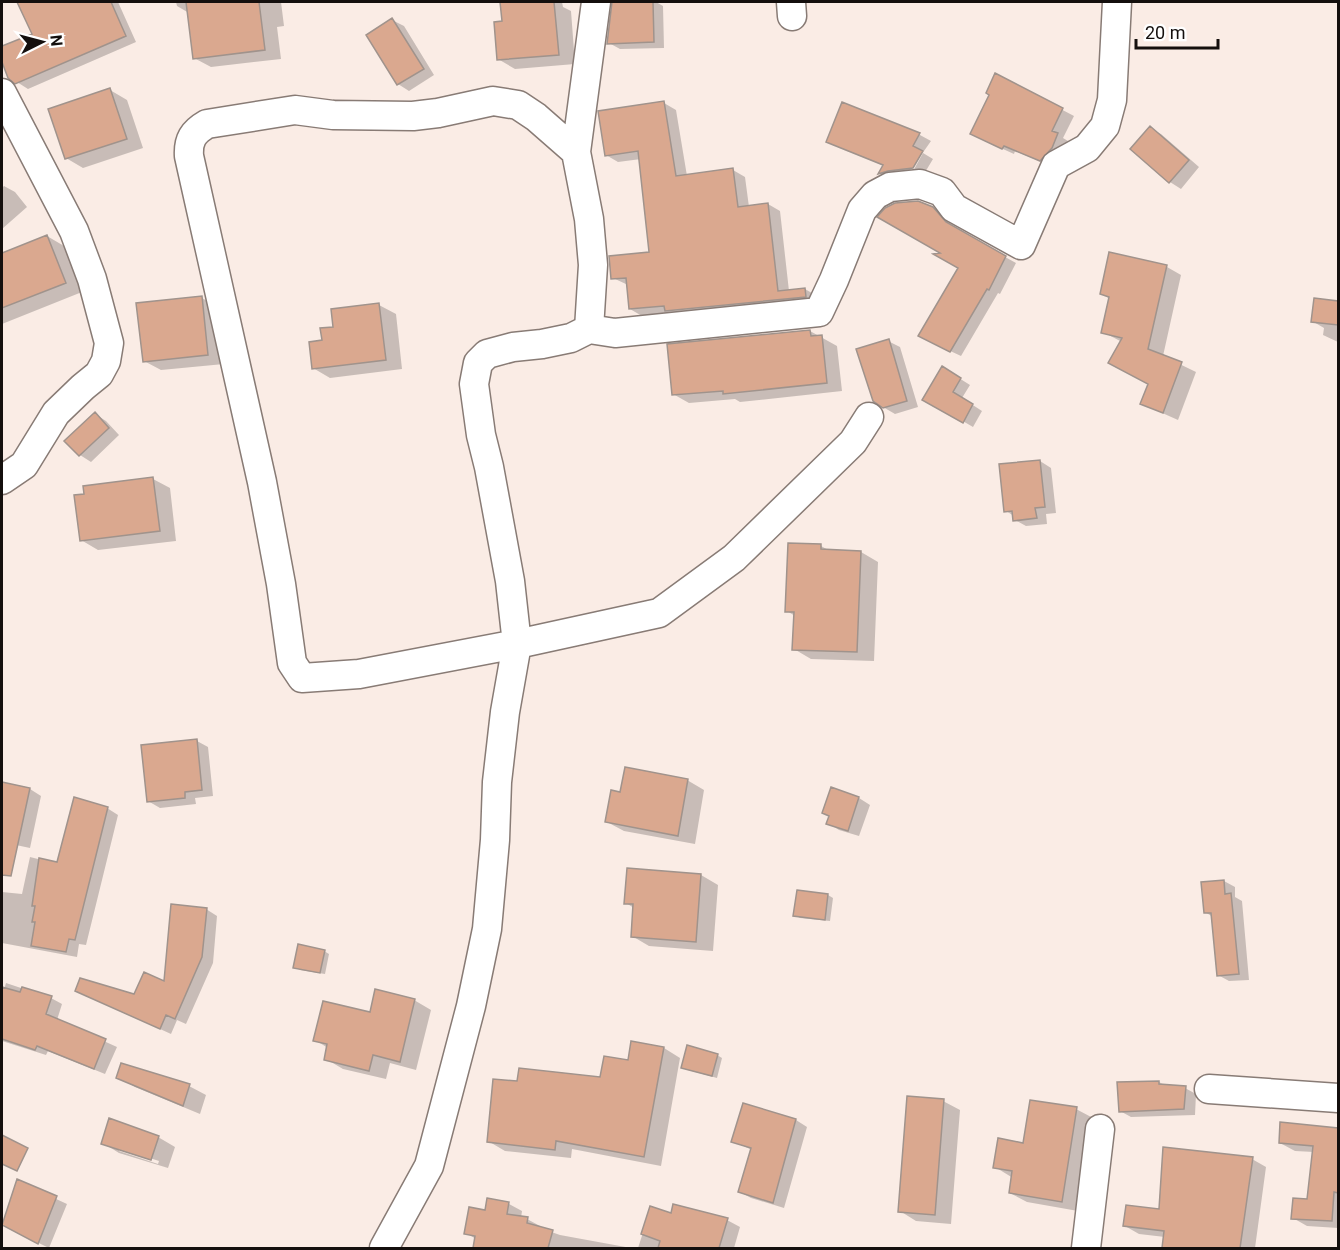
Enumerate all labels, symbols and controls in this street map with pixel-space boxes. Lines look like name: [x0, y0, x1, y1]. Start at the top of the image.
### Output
north arrow: [12, 12, 72, 72]
scale bar: [1136, 12, 1218, 50]
text: 20 m: [1145, 22, 1185, 43]
text: N: [46, 34, 66, 47]

